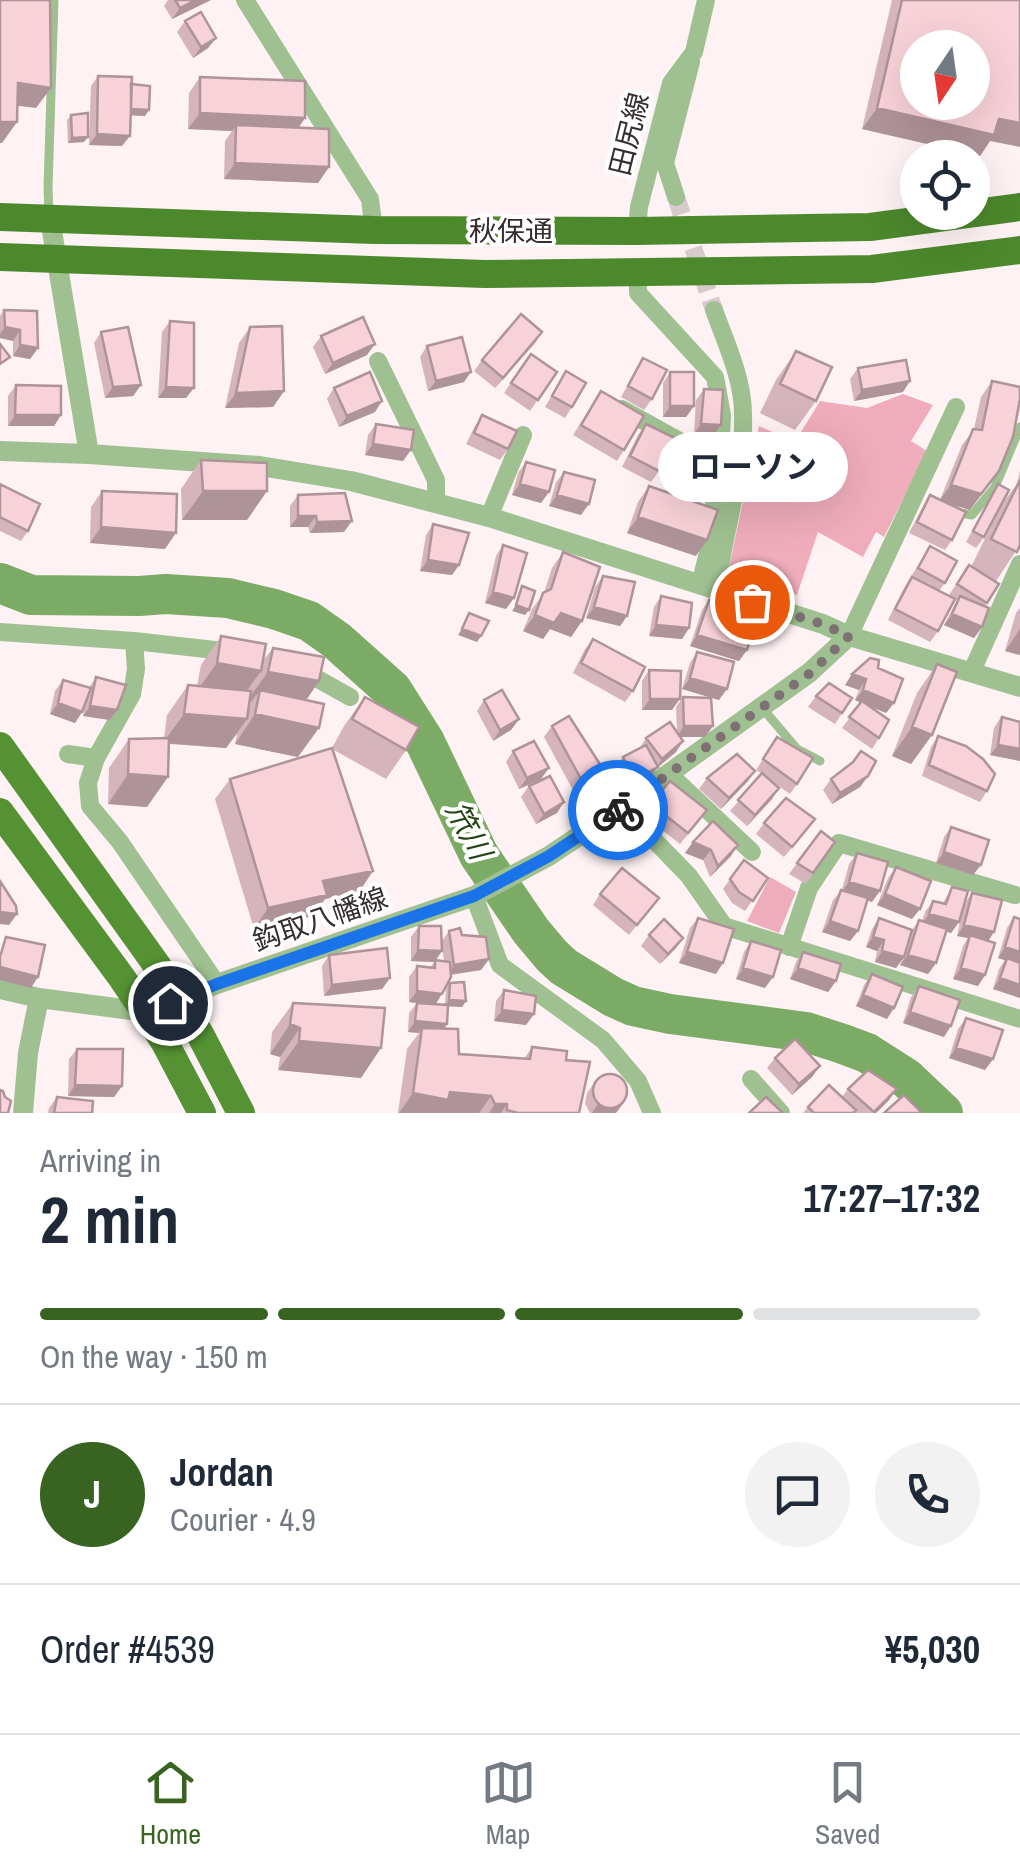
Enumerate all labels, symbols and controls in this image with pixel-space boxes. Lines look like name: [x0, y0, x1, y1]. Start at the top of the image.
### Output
north arrow: [900, 30, 990, 120]
map controls: [900, 30, 990, 230]
street label: 田尻線: [600, 89, 658, 179]
button: locate: [900, 140, 990, 230]
street label: 秋保通: [469, 212, 553, 250]
callout: ローソン: [657, 432, 847, 502]
text: ローソン: [689, 445, 817, 488]
pin: [710, 560, 795, 645]
icon: bag: [725, 575, 780, 630]
courier: [568, 760, 668, 860]
icon: bike: [591, 783, 646, 838]
water label: 笊川: [437, 794, 502, 869]
street label: 鈎取八幡線: [248, 878, 392, 960]
pin: [128, 961, 213, 1046]
icon: home: [143, 976, 198, 1031]
text: Arriving in: [40, 1139, 161, 1182]
text: 17:27–17:32: [803, 1173, 980, 1224]
text: 2 min: [40, 1176, 179, 1263]
text: On the way · 150 m: [40, 1335, 268, 1378]
button: chat: [745, 1442, 850, 1547]
button: phone: [875, 1442, 980, 1547]
text: Jordan: [170, 1447, 274, 1498]
text: J: [84, 1469, 101, 1520]
text: Courier · 4.9: [170, 1498, 316, 1541]
text: Order #4539: [40, 1624, 215, 1675]
text: ¥5,030: [885, 1624, 980, 1675]
tab: Home: [140, 1755, 201, 1853]
tab: Map: [481, 1755, 536, 1853]
tab: Saved: [815, 1755, 880, 1853]

